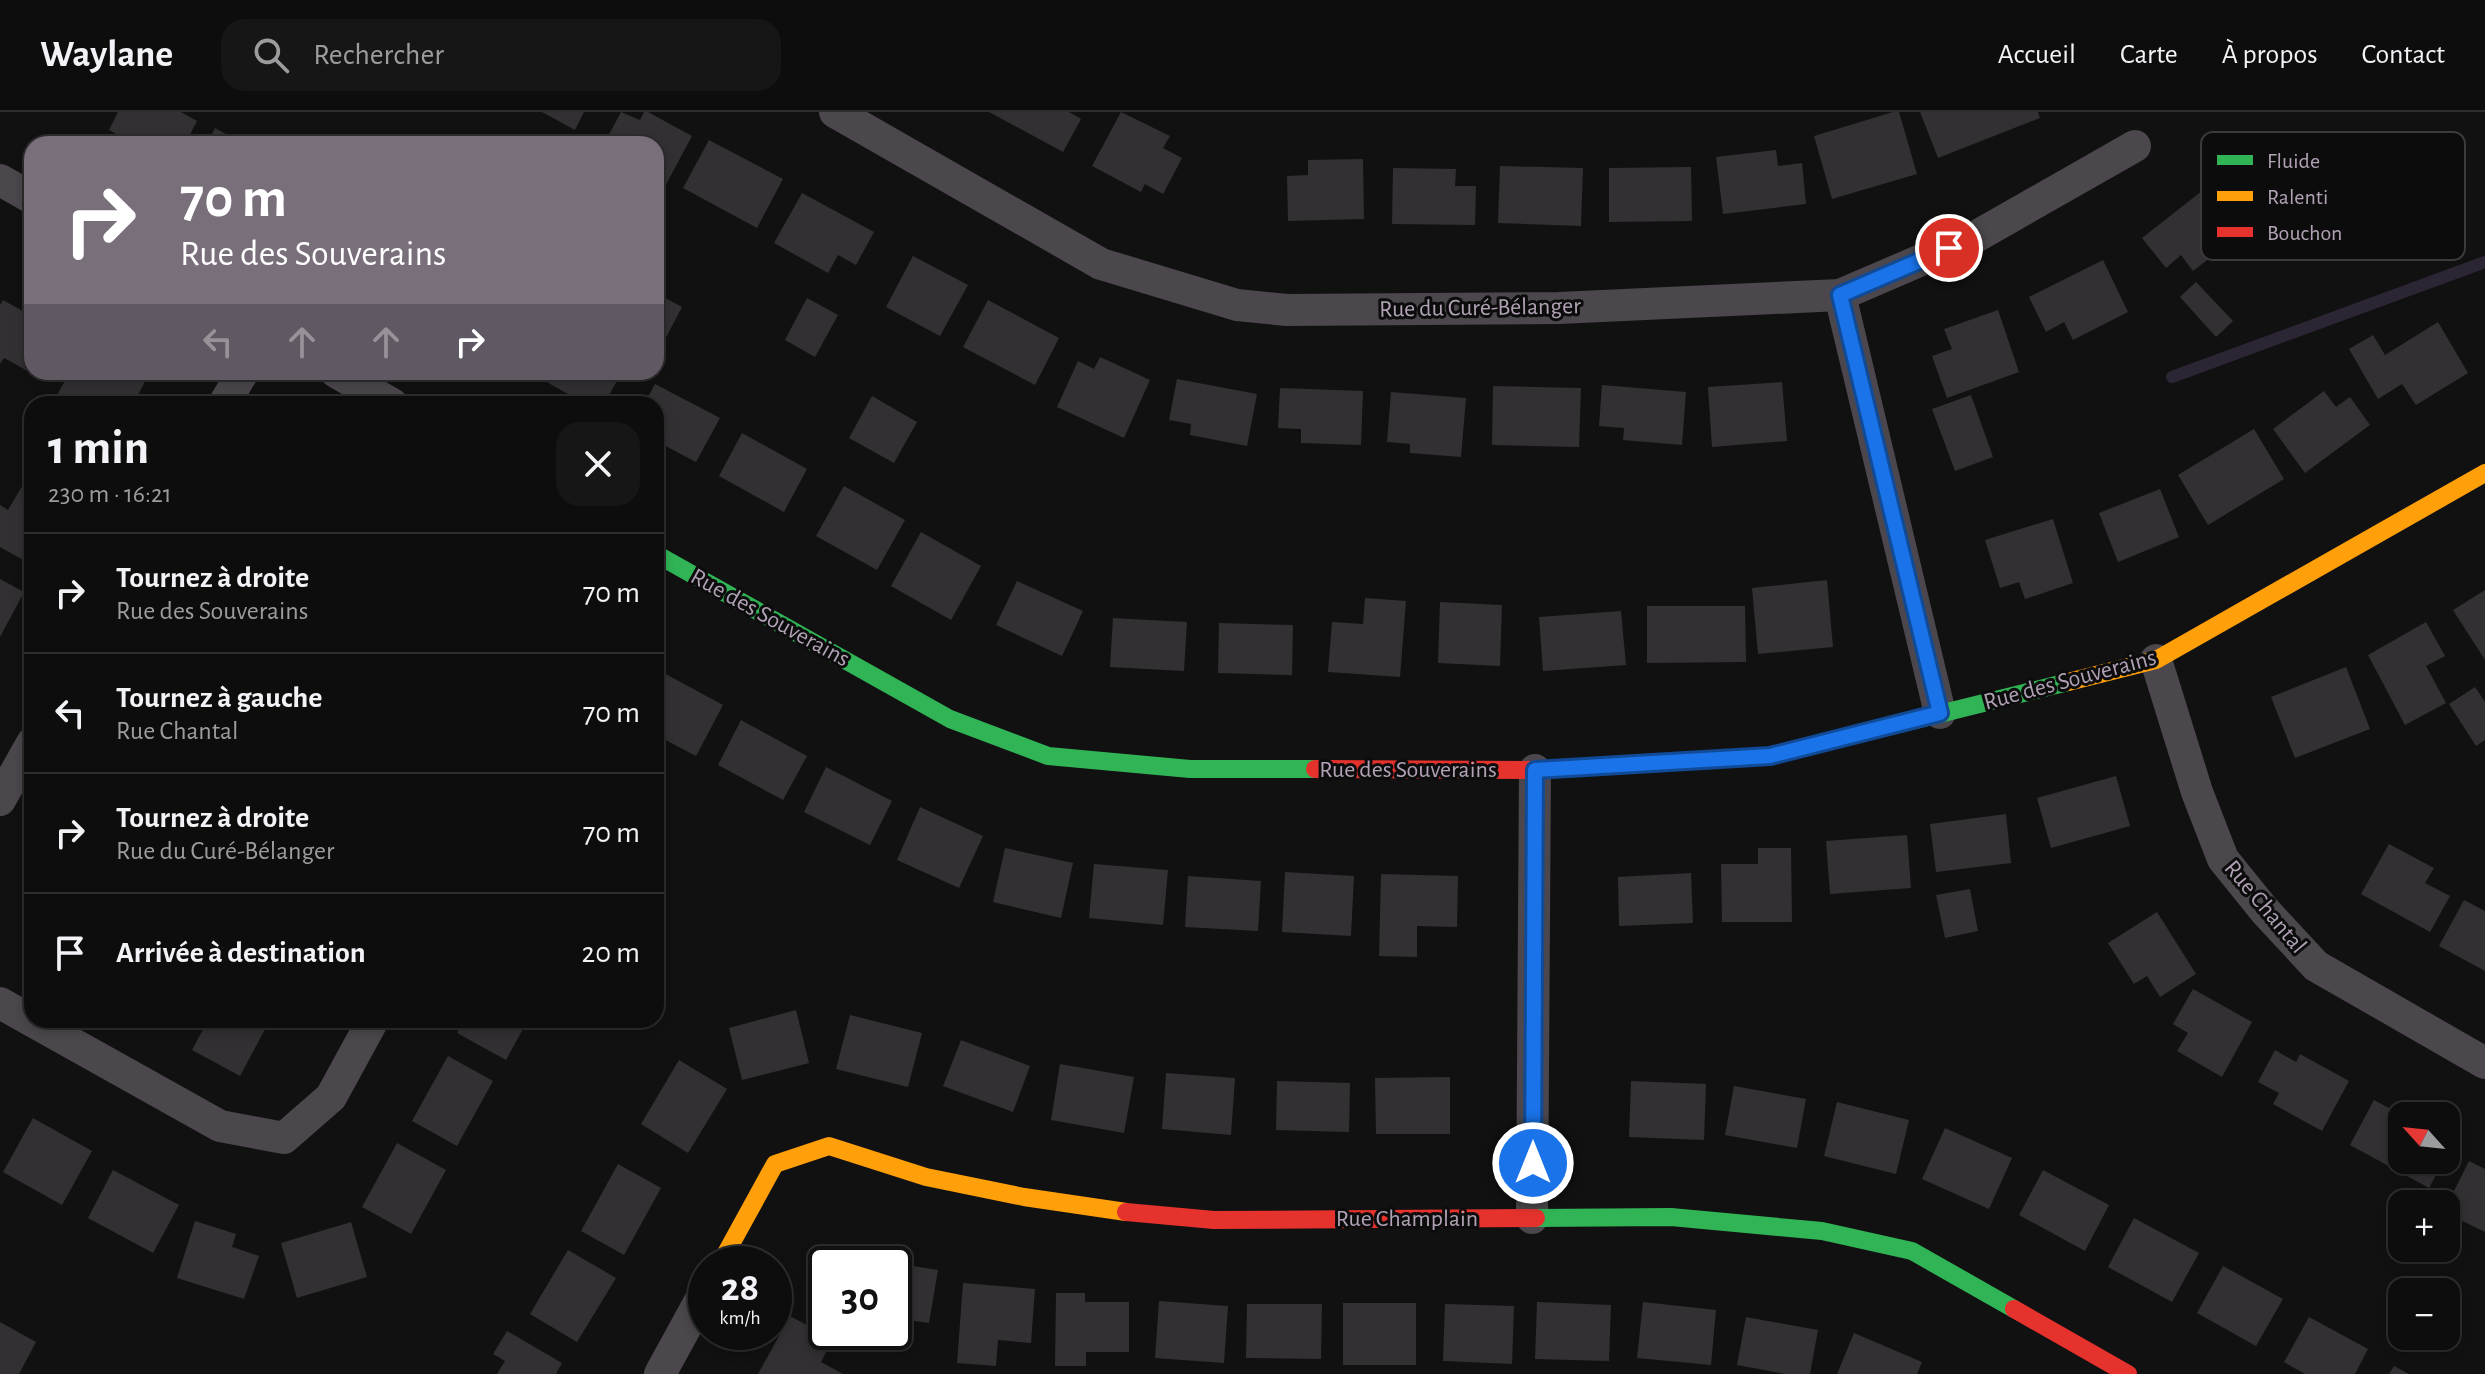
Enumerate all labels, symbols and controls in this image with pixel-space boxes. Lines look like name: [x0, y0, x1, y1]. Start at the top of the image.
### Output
search box: [221, 19, 781, 91]
icon: search: [249, 33, 293, 77]
text: Waylane: [40, 36, 173, 74]
text: Rechercher: [313, 40, 444, 70]
text: Accueil: [1998, 41, 2076, 69]
text: Carte: [2120, 41, 2178, 69]
text: À propos: [2222, 41, 2318, 69]
text: Contact: [2362, 41, 2445, 69]
legend: [2201, 132, 2465, 260]
text: Fluide: [2267, 150, 2320, 172]
icon: right: [48, 168, 152, 272]
text: 70 m: [180, 171, 287, 227]
text: Ralenti: [2267, 186, 2328, 208]
pin: [1915, 214, 1983, 282]
text: Bouchon: [2267, 222, 2342, 244]
icon: arrive: [1927, 226, 1971, 270]
text: Rue des Souverains: [180, 236, 446, 272]
street label: Rue du Curé-Bélanger: [1379, 294, 1581, 322]
icon: left: [196, 320, 240, 364]
icon: ahead: [280, 320, 324, 364]
icon: ahead: [364, 320, 408, 364]
icon: right: [448, 320, 492, 364]
button: close: [556, 422, 640, 506]
text: 1 min: [48, 425, 149, 473]
text: 230 m · 16:21: [48, 481, 172, 507]
text: Tournez à droite: [116, 563, 309, 593]
street label: Rue des Souverains: [687, 564, 853, 672]
icon: right: [48, 571, 92, 615]
text: 70 m: [583, 578, 640, 608]
text: Rue des Souverains: [116, 598, 308, 624]
street label: Rue des Souverains: [1981, 645, 2159, 715]
text: Tournez à gauche: [116, 683, 323, 713]
icon: left: [48, 691, 92, 735]
text: 70 m: [583, 698, 640, 728]
text: Rue Chantal: [116, 718, 238, 744]
street label: Rue des Souverains: [1319, 758, 1497, 782]
text: Tournez à droite: [116, 803, 309, 833]
icon: right: [48, 811, 92, 855]
text: 70 m: [583, 818, 640, 848]
text: Rue du Curé-Bélanger: [116, 838, 335, 864]
street label: Rue Chantal: [2220, 856, 2310, 958]
icon: arrive: [48, 931, 92, 975]
text: Arrivée à destination: [116, 938, 366, 968]
text: 20 m: [582, 938, 640, 968]
north arrow: [2388, 1102, 2460, 1174]
map controls: [2388, 1102, 2460, 1350]
position arrow: [1491, 1121, 1575, 1205]
button: +: [2388, 1190, 2460, 1262]
street label: Rue Champlain: [1336, 1207, 1478, 1231]
speed limit sign: 30: [808, 1246, 912, 1350]
text: 28: [721, 1268, 759, 1308]
button: −: [2388, 1278, 2460, 1350]
text: km/h: [719, 1308, 761, 1328]

